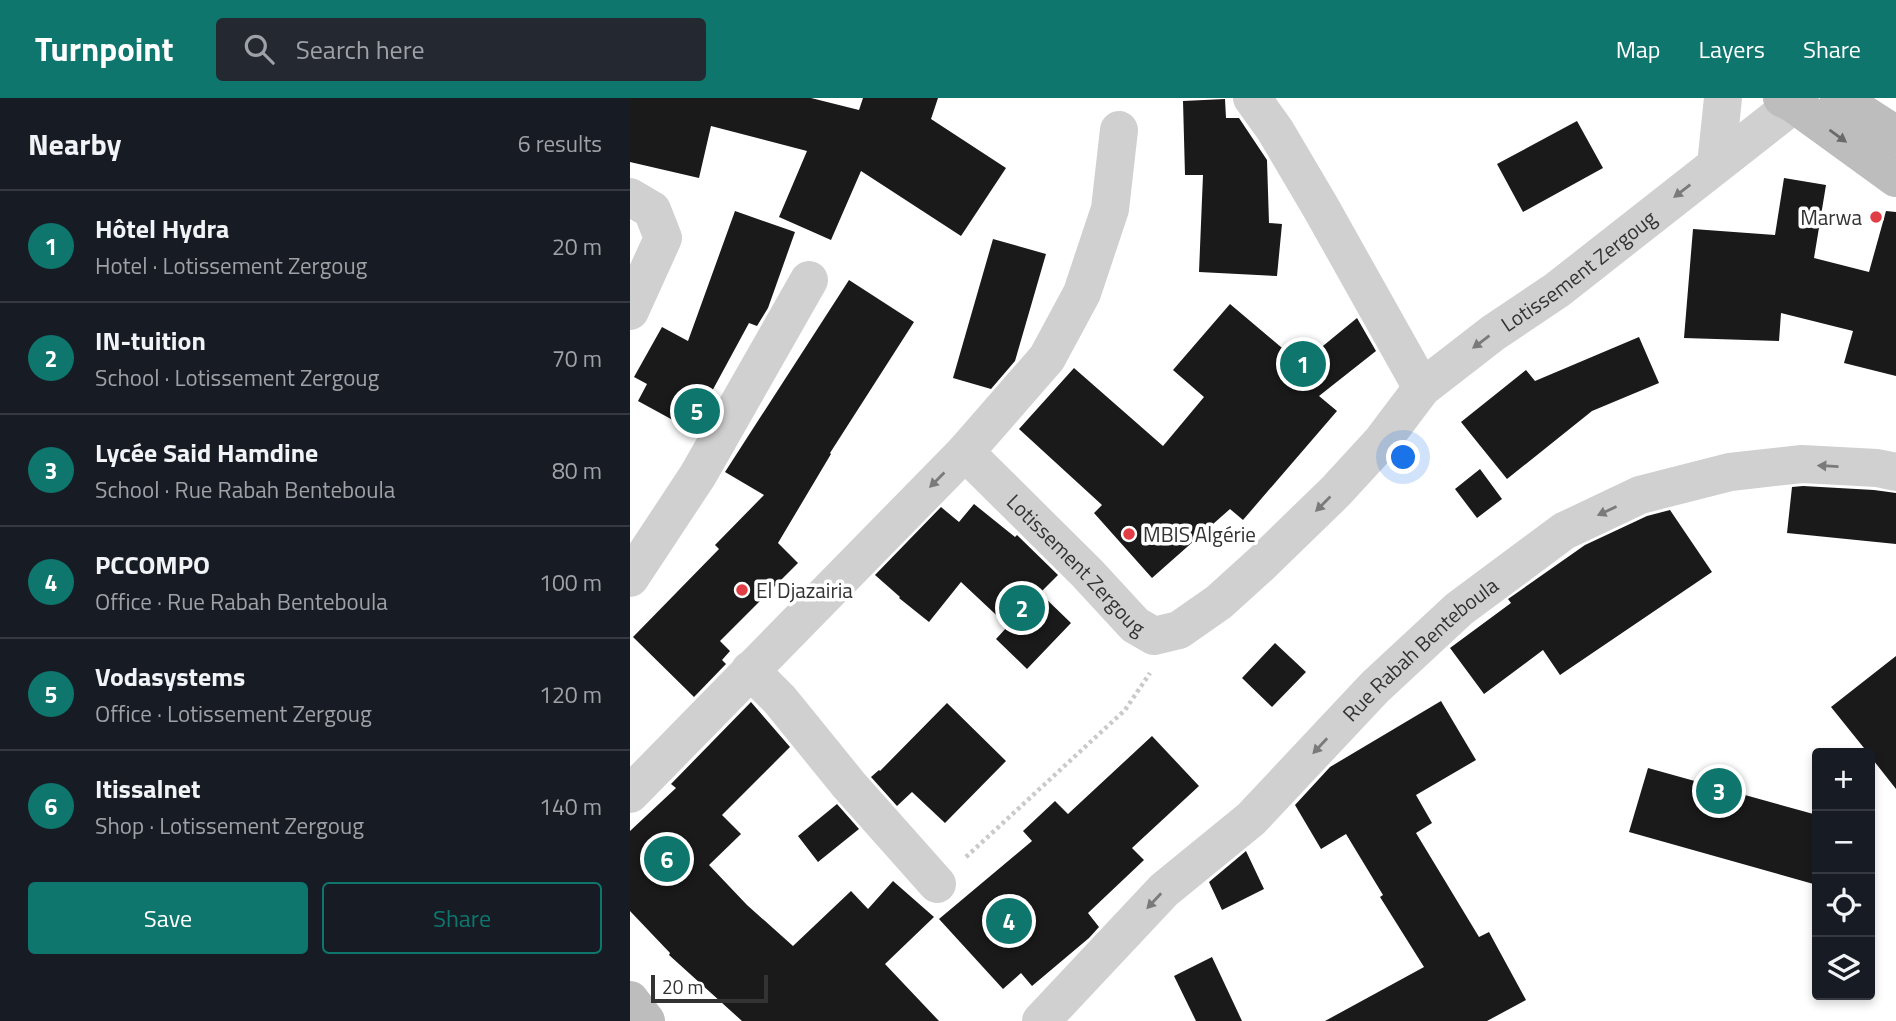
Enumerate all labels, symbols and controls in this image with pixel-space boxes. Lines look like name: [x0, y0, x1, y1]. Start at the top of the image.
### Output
search box: [216, 18, 706, 81]
text: Turnpoint: [35, 24, 174, 74]
icon: search: [240, 30, 278, 68]
text: Search here: [296, 30, 425, 69]
text: Map: [1616, 31, 1661, 67]
text: Layers: [1699, 31, 1765, 67]
text: Share: [1803, 31, 1861, 67]
text: Nearby: [28, 121, 121, 167]
text: 6 results: [518, 126, 602, 161]
one-way arrow: [1829, 129, 1847, 143]
one-way arrow: [1674, 183, 1691, 198]
place label: Marwa: [1800, 201, 1862, 233]
street label: Lotissement Zergoug: [1494, 202, 1663, 339]
text: Hôtel Hydra: [95, 209, 229, 248]
marker: Marwa: [1868, 209, 1884, 225]
text: 1: [45, 229, 57, 264]
text: 20 m: [552, 229, 602, 264]
text: Hotel · Lotissement Zergoug: [95, 248, 367, 283]
text: IN-tuition: [95, 321, 206, 360]
one-way arrow: [1472, 335, 1490, 349]
pin: 1: [1280, 338, 1326, 390]
text: 2: [45, 341, 57, 376]
text: 70 m: [552, 341, 602, 376]
text: School · Lotissement Zergoug: [95, 360, 379, 395]
pin: 5: [674, 385, 720, 437]
text: Lycée Said Hamdine: [95, 433, 318, 472]
your location: [1386, 440, 1420, 474]
text: 3: [45, 453, 57, 488]
text: 80 m: [552, 453, 602, 488]
one-way arrow: [1817, 460, 1839, 471]
text: School · Rue Rabah Benteboula: [95, 472, 395, 507]
one-way arrow: [929, 472, 946, 488]
street label: Lotissement Zergoug: [1000, 486, 1151, 644]
one-way arrow: [1315, 496, 1332, 512]
one-way arrow: [1597, 506, 1618, 517]
place label: MBIS Algérie: [1143, 518, 1256, 550]
marker: MBIS Algérie: [1121, 526, 1137, 542]
text: PCCOMPO: [95, 545, 210, 584]
text: 4: [45, 565, 57, 600]
text: 100 m: [539, 565, 602, 600]
street label: Rue Rabah Benteboula: [1335, 569, 1505, 729]
place label: El Djazairia: [756, 574, 853, 606]
marker: El Djazairia: [734, 582, 750, 598]
pin: 2: [999, 582, 1045, 634]
text: Office · Rue Rabah Benteboula: [95, 584, 388, 619]
text: Vodasystems: [95, 657, 245, 696]
text: 5: [45, 677, 57, 712]
text: 120 m: [539, 677, 602, 712]
text: Office · Lotissement Zergoug: [95, 696, 372, 731]
one-way arrow: [1312, 737, 1328, 754]
map controls: [1812, 748, 1875, 1000]
button: +: [1812, 748, 1875, 811]
pin: 3: [1696, 765, 1742, 817]
text: Itissalnet: [95, 769, 201, 808]
text: 6: [45, 789, 57, 824]
text: 140 m: [539, 789, 602, 824]
text: Shop · Lotissement Zergoug: [95, 808, 364, 843]
button: −: [1812, 811, 1875, 874]
pin: 6: [644, 833, 690, 885]
button: locate: [1812, 874, 1875, 937]
button: Save: [28, 882, 308, 954]
button: Share: [322, 882, 602, 954]
one-way arrow: [1146, 892, 1162, 909]
pin: 4: [986, 895, 1032, 947]
button: layers: [1812, 937, 1875, 1000]
scale bar: [651, 972, 768, 1004]
text: 20 m: [662, 972, 703, 1001]

